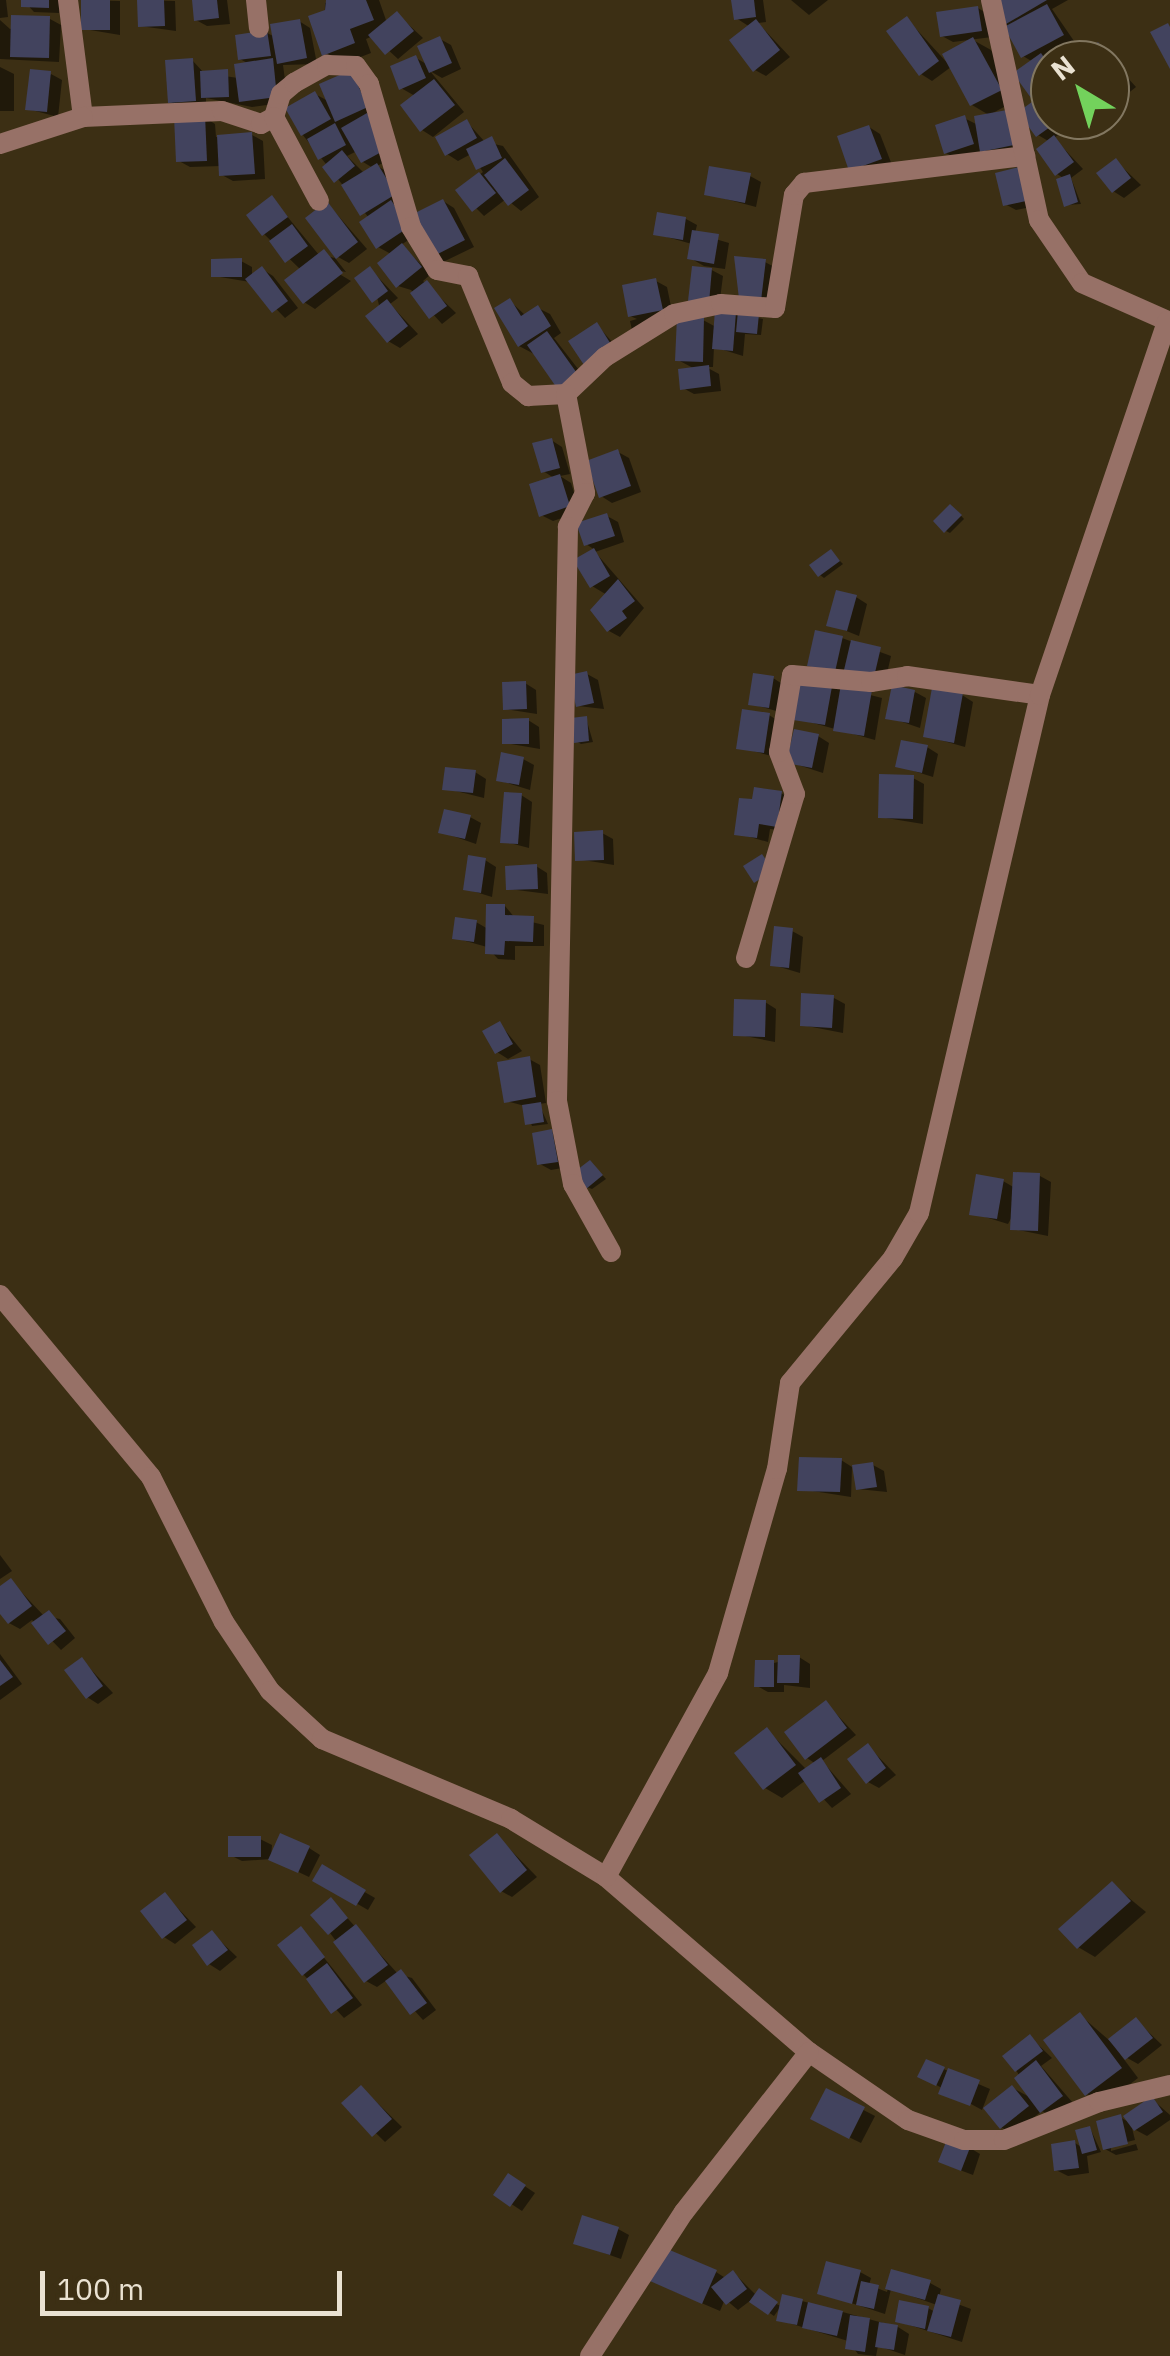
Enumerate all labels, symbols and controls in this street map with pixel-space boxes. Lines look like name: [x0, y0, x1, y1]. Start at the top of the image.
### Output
north arrow: [1030, 40, 1130, 140]
text: N: [1043, 47, 1082, 88]
scale bar: [45, 2251, 348, 2313]
text: 100 m: [57, 2269, 144, 2308]

